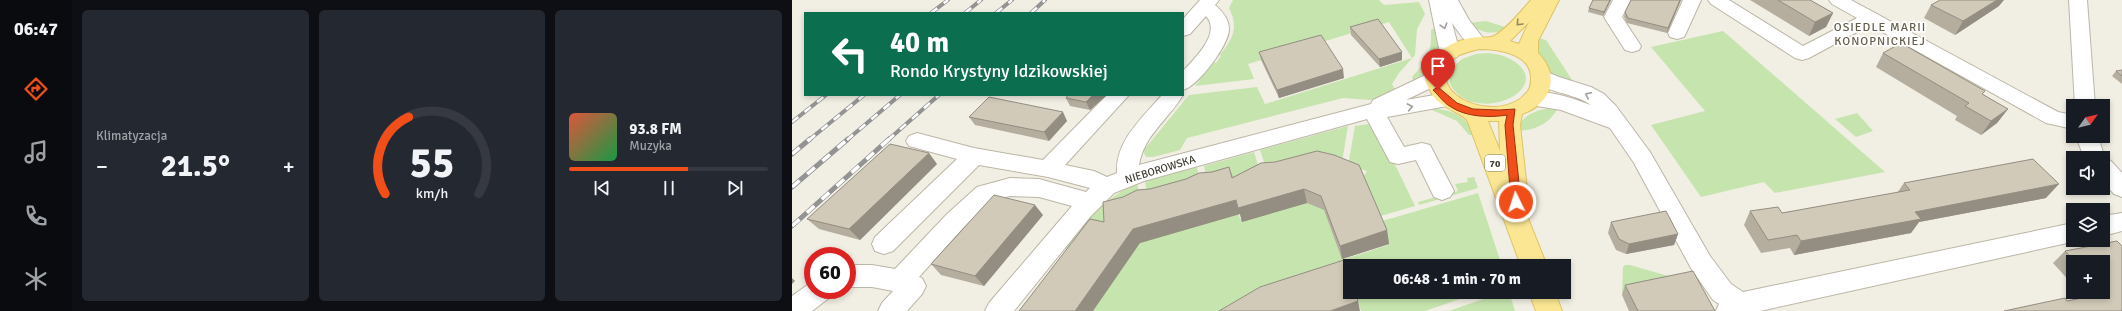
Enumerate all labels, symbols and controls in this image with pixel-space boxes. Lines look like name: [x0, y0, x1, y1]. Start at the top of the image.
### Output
text: 06:47: [14, 18, 58, 40]
one-way arrow: [1516, 18, 1524, 26]
district label: OSIEDLE MARII KONOPNICKIEJ: [1834, 20, 1926, 49]
one-way arrow: [1439, 23, 1448, 30]
text: 40 m: [890, 26, 949, 60]
icon: left: [824, 28, 876, 80]
pin: [1421, 49, 1455, 90]
icon: arrive: [1427, 55, 1449, 77]
text: Rondo Krystyny Idzikowskiej: [890, 60, 1108, 82]
icon: directions: [22, 75, 50, 103]
one-way arrow: [1585, 92, 1593, 100]
north arrow: [2066, 99, 2110, 143]
map controls: [2066, 99, 2110, 299]
one-way arrow: [1407, 103, 1413, 111]
text: 93.8 FM: [629, 120, 682, 138]
text: Klimatyzacja: [96, 128, 167, 144]
text: 55: [410, 137, 454, 188]
icon: music: [22, 138, 50, 166]
text: Muzyka: [629, 138, 672, 154]
text: 21.5°: [161, 148, 230, 185]
button: sound: [2066, 151, 2110, 195]
text: −: [96, 153, 108, 180]
text: +: [283, 153, 295, 180]
street label: NIEBOROWSKA: [1123, 153, 1197, 186]
road number: 70: [1485, 155, 1505, 171]
icon: previous: [591, 177, 613, 199]
icon: pause: [658, 177, 680, 199]
icon: next: [724, 177, 746, 199]
position arrow: [1495, 181, 1537, 223]
text: km/h: [416, 184, 448, 201]
icon: phone: [22, 202, 50, 230]
button: layers: [2066, 203, 2110, 247]
speed limit sign: 60: [804, 247, 856, 299]
button: +: [2066, 255, 2110, 299]
icon: climate: [22, 265, 50, 293]
text: 06:48 · 1 min · 70 m: [1393, 270, 1521, 288]

